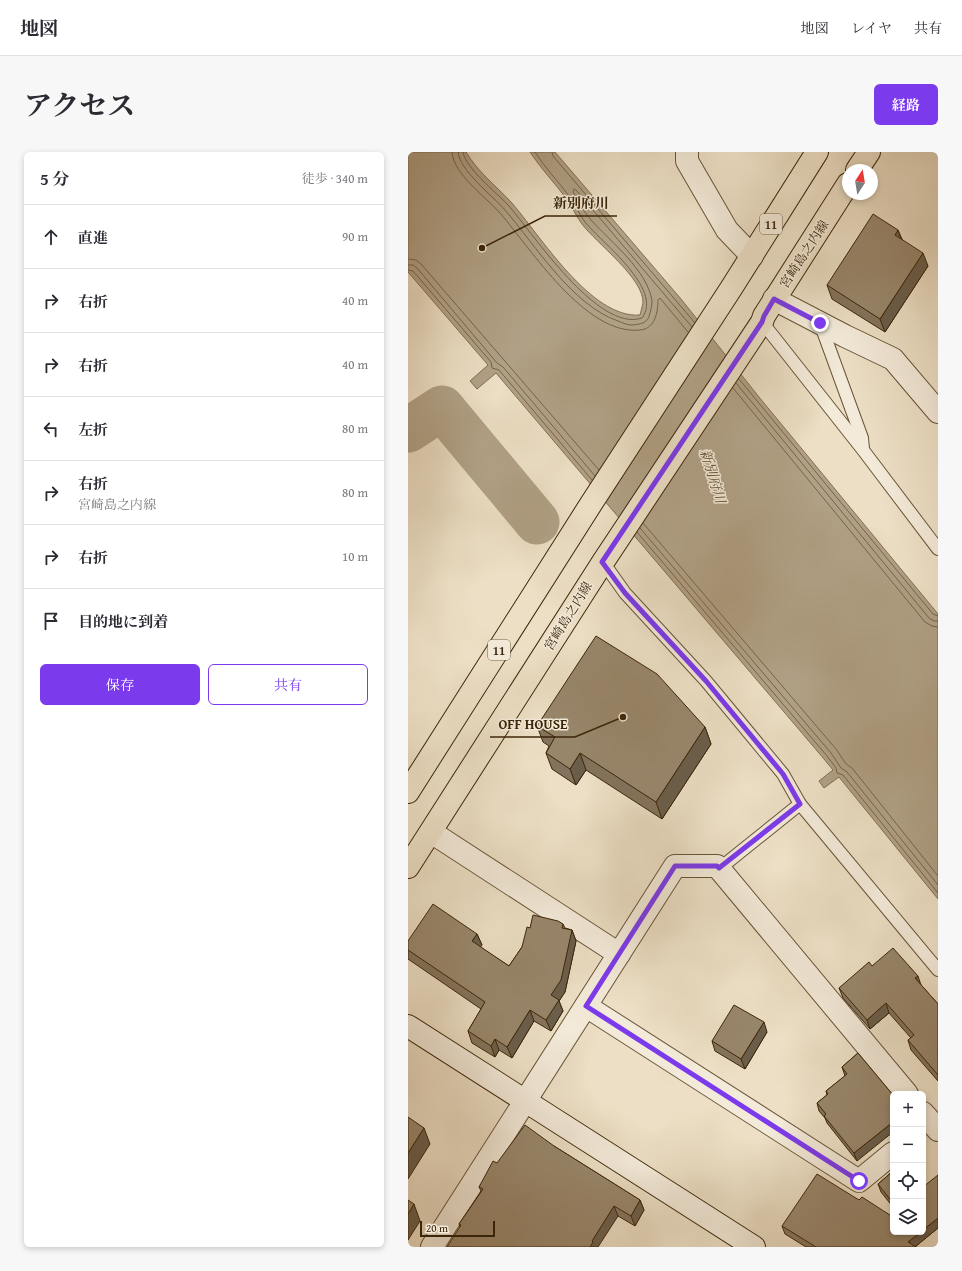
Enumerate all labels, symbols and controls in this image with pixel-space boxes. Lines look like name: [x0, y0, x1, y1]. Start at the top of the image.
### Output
text: 地図: [20, 14, 58, 42]
text: 地図: [801, 18, 829, 38]
text: レイヤ: [851, 18, 892, 38]
text: 共有: [914, 18, 942, 38]
text: アクセス: [24, 84, 135, 125]
button: 経路: [874, 84, 938, 125]
north arrow: [842, 164, 878, 200]
text: 5 分: [40, 166, 70, 191]
text: 徒歩 · 340 m: [302, 169, 368, 188]
callout: 新別府川: [545, 190, 617, 216]
text: 新別府川: [553, 193, 609, 213]
road number: 11: [760, 214, 782, 234]
street label: 宮崎島之内線: [775, 216, 833, 292]
icon: ahead: [40, 226, 62, 248]
text: 直進: [78, 227, 108, 248]
text: 90 m: [342, 227, 368, 246]
icon: right: [40, 290, 62, 312]
text: 右折: [78, 291, 108, 312]
text: 40 m: [342, 291, 368, 310]
route end: [811, 314, 829, 332]
icon: right: [40, 354, 62, 376]
text: 右折: [78, 355, 108, 376]
text: 40 m: [342, 355, 368, 374]
icon: left: [40, 418, 62, 440]
text: 左折: [78, 419, 108, 440]
text: 80 m: [342, 419, 368, 438]
water label: 新別府川: [695, 446, 731, 508]
text: 右折: [78, 473, 108, 494]
icon: right: [40, 482, 62, 504]
text: 80 m: [342, 483, 368, 502]
text: 宮崎島之内線: [78, 495, 156, 514]
icon: right: [40, 546, 62, 568]
text: 右折: [78, 547, 108, 568]
text: 10 m: [342, 547, 368, 566]
street label: 宮崎島之内線: [539, 578, 597, 654]
icon: arrive: [40, 610, 62, 632]
text: 目的地に到着: [78, 611, 168, 632]
road number: 11: [488, 640, 510, 660]
button: 保存: [40, 664, 200, 705]
button: 共有: [208, 664, 368, 705]
callout: OFF HOUSE: [490, 711, 575, 737]
text: OFF HOUSE: [498, 714, 568, 734]
map controls: [890, 1091, 926, 1235]
button: +: [890, 1091, 926, 1127]
button: −: [890, 1127, 926, 1163]
button: locate: [890, 1163, 926, 1199]
route start: [850, 1172, 868, 1190]
button: layers: [890, 1199, 926, 1235]
scale bar: [420, 1219, 495, 1238]
text: 20 m: [426, 1220, 448, 1236]

